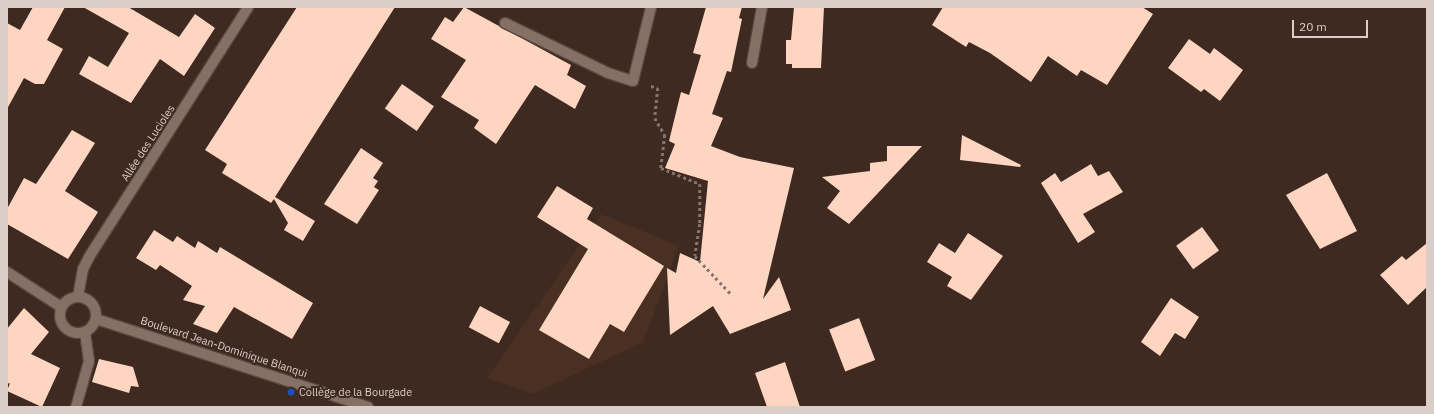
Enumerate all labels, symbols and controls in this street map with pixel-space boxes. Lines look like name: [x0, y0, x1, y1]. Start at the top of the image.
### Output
scale bar: [1294, 12, 1370, 38]
text: 20 m: [1299, 19, 1327, 34]
street label: Allée des Lucioles: [118, 102, 178, 184]
street label: Boulevard Jean-Dominique Blanqui: [139, 314, 309, 380]
place label: Collège de la Bourgade: [299, 385, 412, 399]
marker: Collège de la Bourgade: [286, 387, 296, 397]

